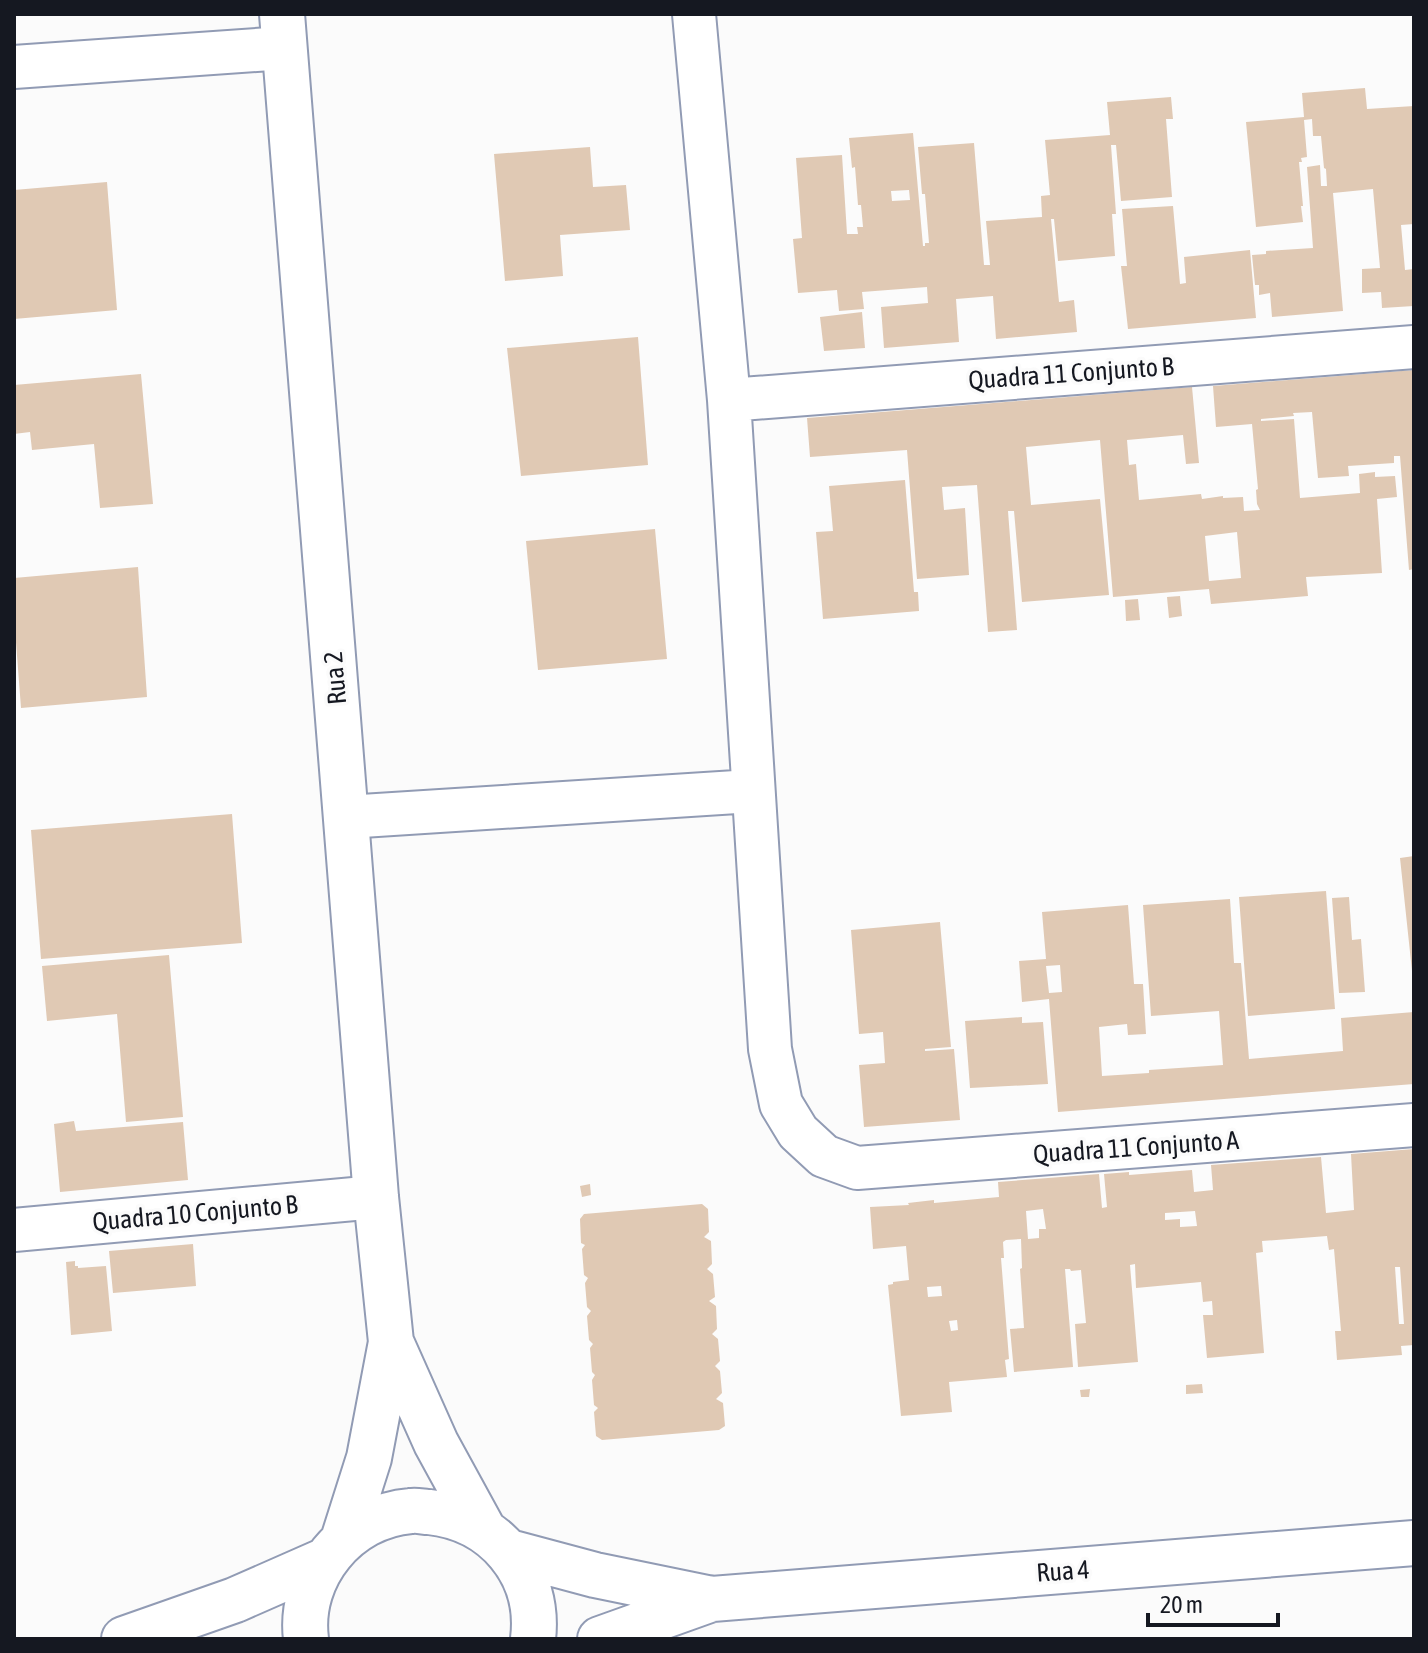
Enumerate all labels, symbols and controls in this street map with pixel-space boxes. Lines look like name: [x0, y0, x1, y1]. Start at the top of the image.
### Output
street label: Quadra 11 Conjunto B: [967, 351, 1175, 395]
street label: Rua 2: [318, 650, 352, 706]
street label: Quadra 11 Conjunto A: [1032, 1125, 1240, 1169]
street label: Quadra 10 Conjunto B: [91, 1189, 300, 1237]
street label: Rua 4: [1035, 1554, 1091, 1588]
scale bar: [1148, 1577, 1278, 1627]
text: 20 m: [1160, 1591, 1203, 1618]

